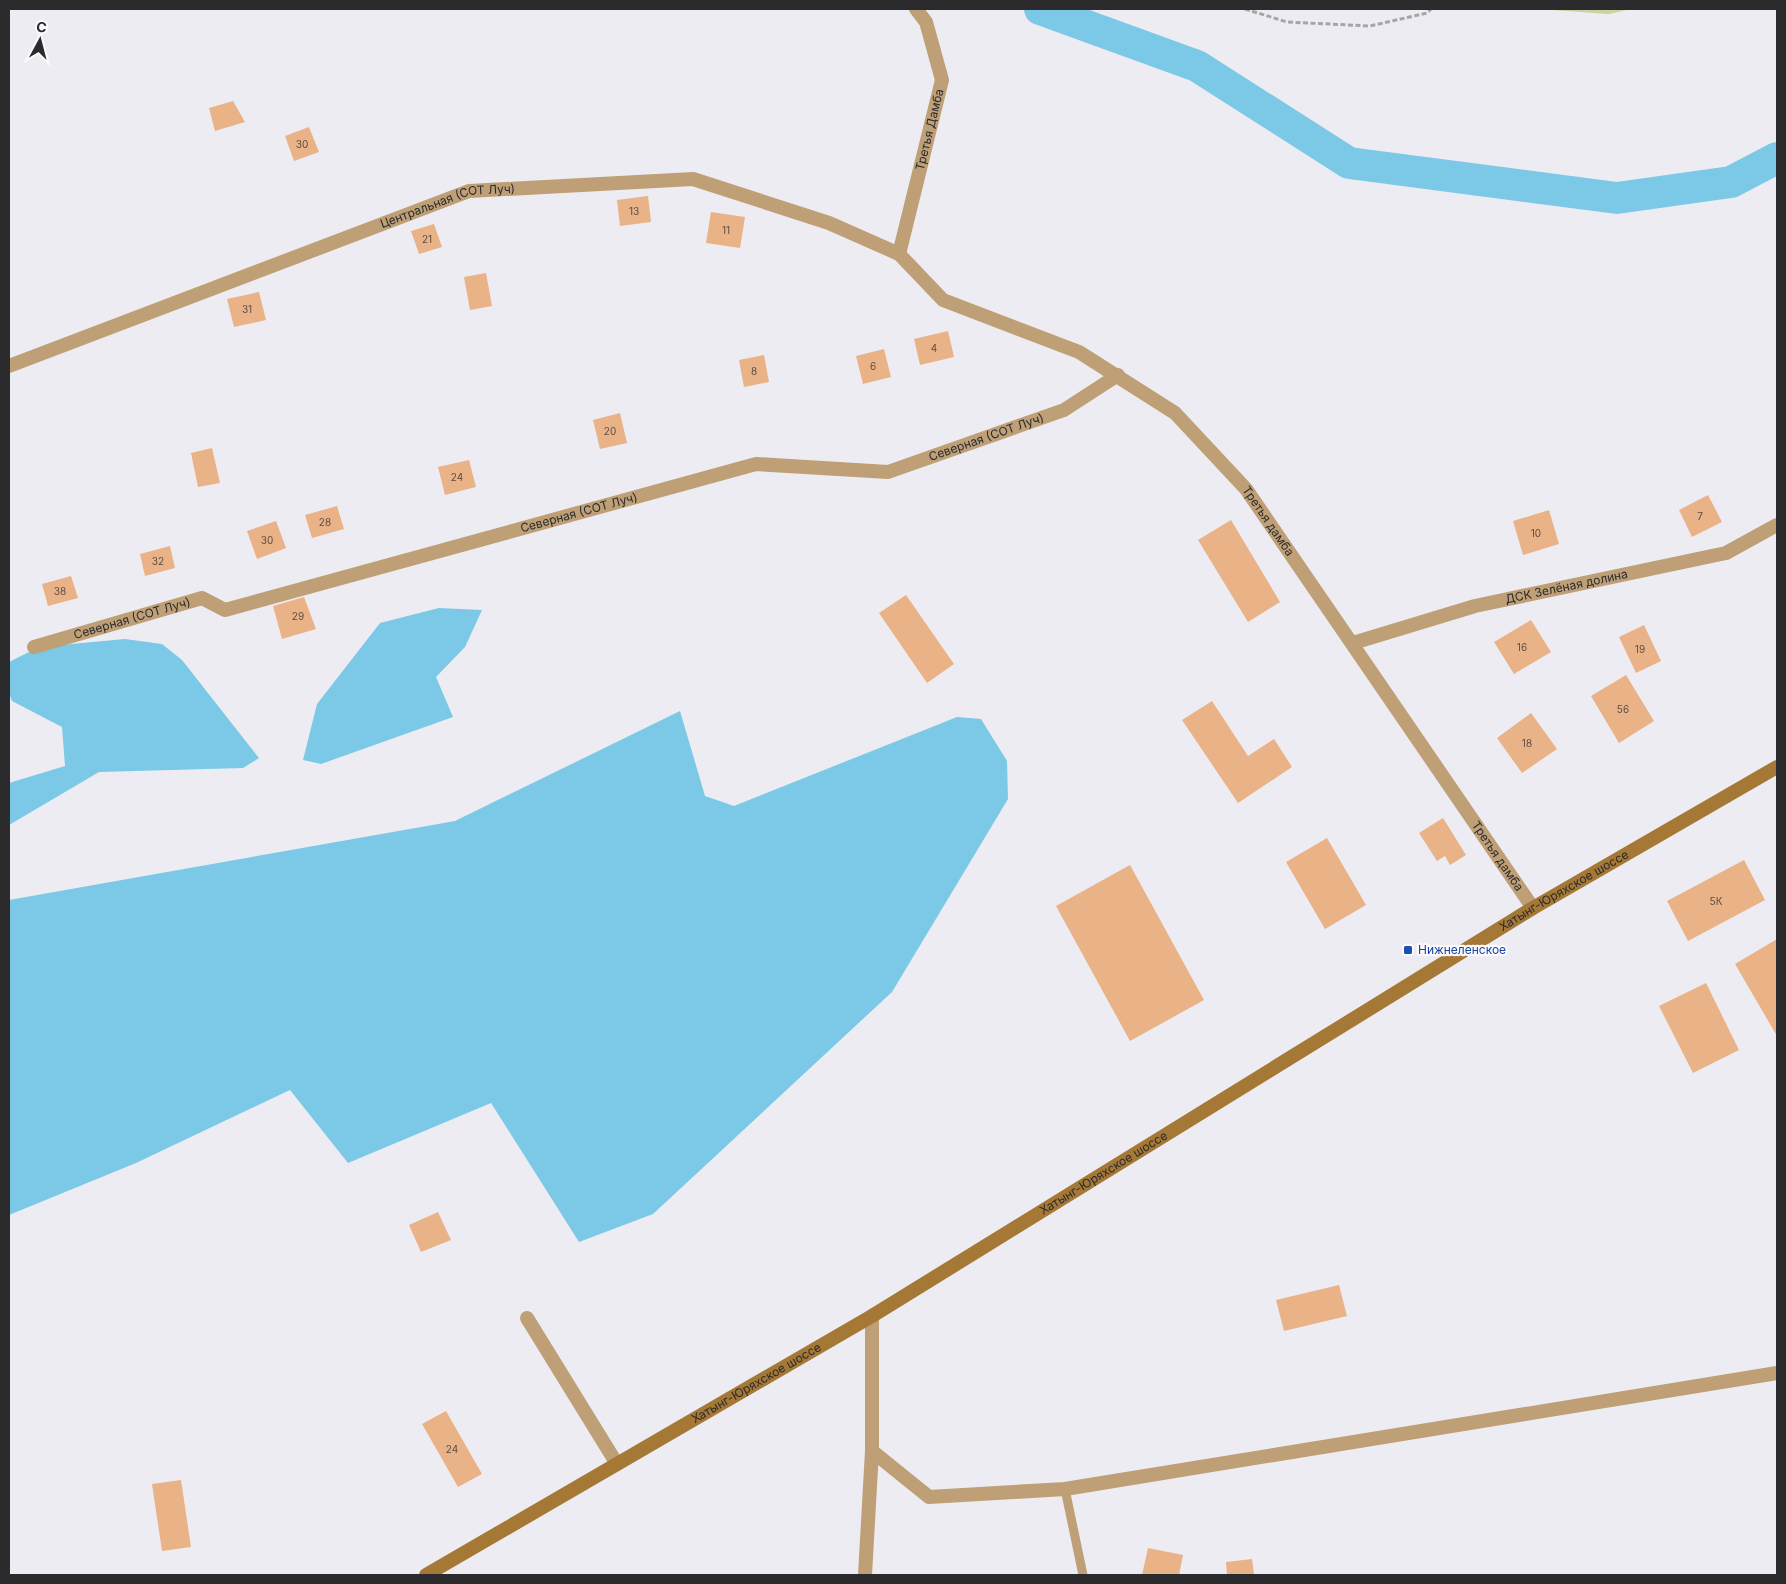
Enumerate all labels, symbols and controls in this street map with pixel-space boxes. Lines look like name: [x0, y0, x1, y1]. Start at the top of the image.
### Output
north arrow: [15, 15, 65, 65]
text: С: [35, 18, 48, 36]
street label: Третья Дамба: [912, 87, 947, 172]
house number: 30: [296, 138, 308, 150]
street label: Центральная (СОТ Луч): [378, 181, 515, 231]
house number: 13: [629, 205, 639, 217]
house number: 11: [722, 224, 730, 236]
house number: 21: [422, 233, 432, 245]
house number: 31: [242, 303, 252, 315]
house number: 4: [931, 342, 937, 354]
house number: 6: [870, 360, 876, 372]
house number: 8: [751, 365, 757, 377]
street label: Северная (СОТ Луч): [926, 410, 1046, 464]
house number: 20: [604, 425, 616, 437]
house number: 24: [451, 471, 463, 483]
street label: Третья дамба: [1239, 483, 1298, 559]
street label: Северная (СОТ Луч): [518, 489, 639, 535]
house number: 7: [1697, 510, 1703, 522]
house number: 28: [319, 516, 331, 528]
house number: 10: [1531, 527, 1541, 539]
house number: 30: [261, 534, 273, 546]
house number: 32: [152, 555, 164, 567]
street label: ДСК Зелёная долина: [1504, 566, 1629, 606]
house number: 38: [54, 585, 66, 597]
street label: Северная (СОТ Луч): [72, 594, 192, 642]
house number: 29: [292, 610, 304, 622]
house number: 16: [1517, 641, 1527, 653]
house number: 19: [1635, 643, 1645, 655]
house number: 56: [1617, 703, 1629, 715]
house number: 18: [1522, 737, 1532, 749]
street label: Третья дамба: [1469, 818, 1527, 894]
street label: Хатынг-Юряхское шоссе: [1496, 846, 1631, 934]
house number: 5К: [1710, 895, 1723, 907]
place label: Нижнеленское: [1418, 942, 1506, 957]
marker: Нижнеленское: [1402, 944, 1414, 956]
street label: Хатынг-Юряхское шоссе: [1037, 1128, 1170, 1218]
street label: Хатынг-Юряхское шоссе: [689, 1339, 824, 1426]
house number: 24: [446, 1443, 458, 1455]

